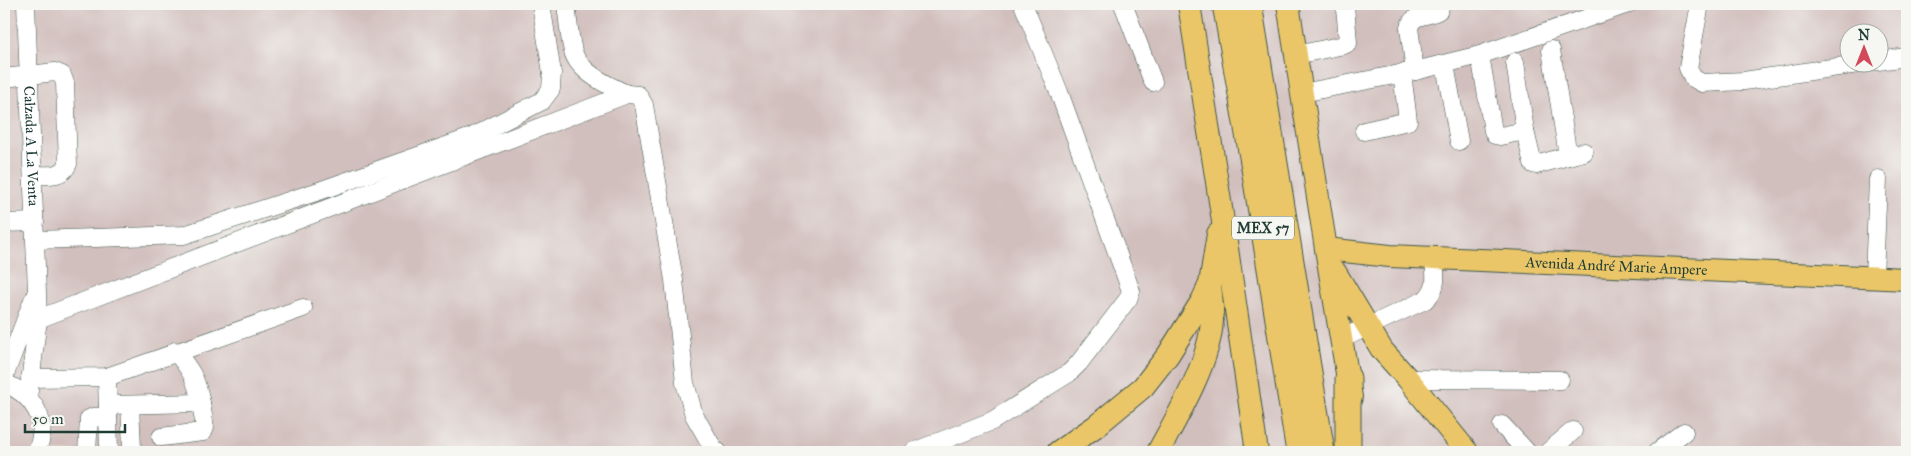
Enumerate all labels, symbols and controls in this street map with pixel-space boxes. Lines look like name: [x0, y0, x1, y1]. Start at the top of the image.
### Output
north arrow: [1838, 22, 1888, 72]
text: N: [1858, 27, 1870, 44]
street label: Calzada A La Venta: [20, 85, 43, 207]
road number: MEX 57: [1232, 217, 1294, 240]
street label: Avenida André Marie Ampere: [1524, 253, 1708, 279]
scale bar: [25, 401, 125, 433]
text: 50 m: [32, 410, 64, 428]

